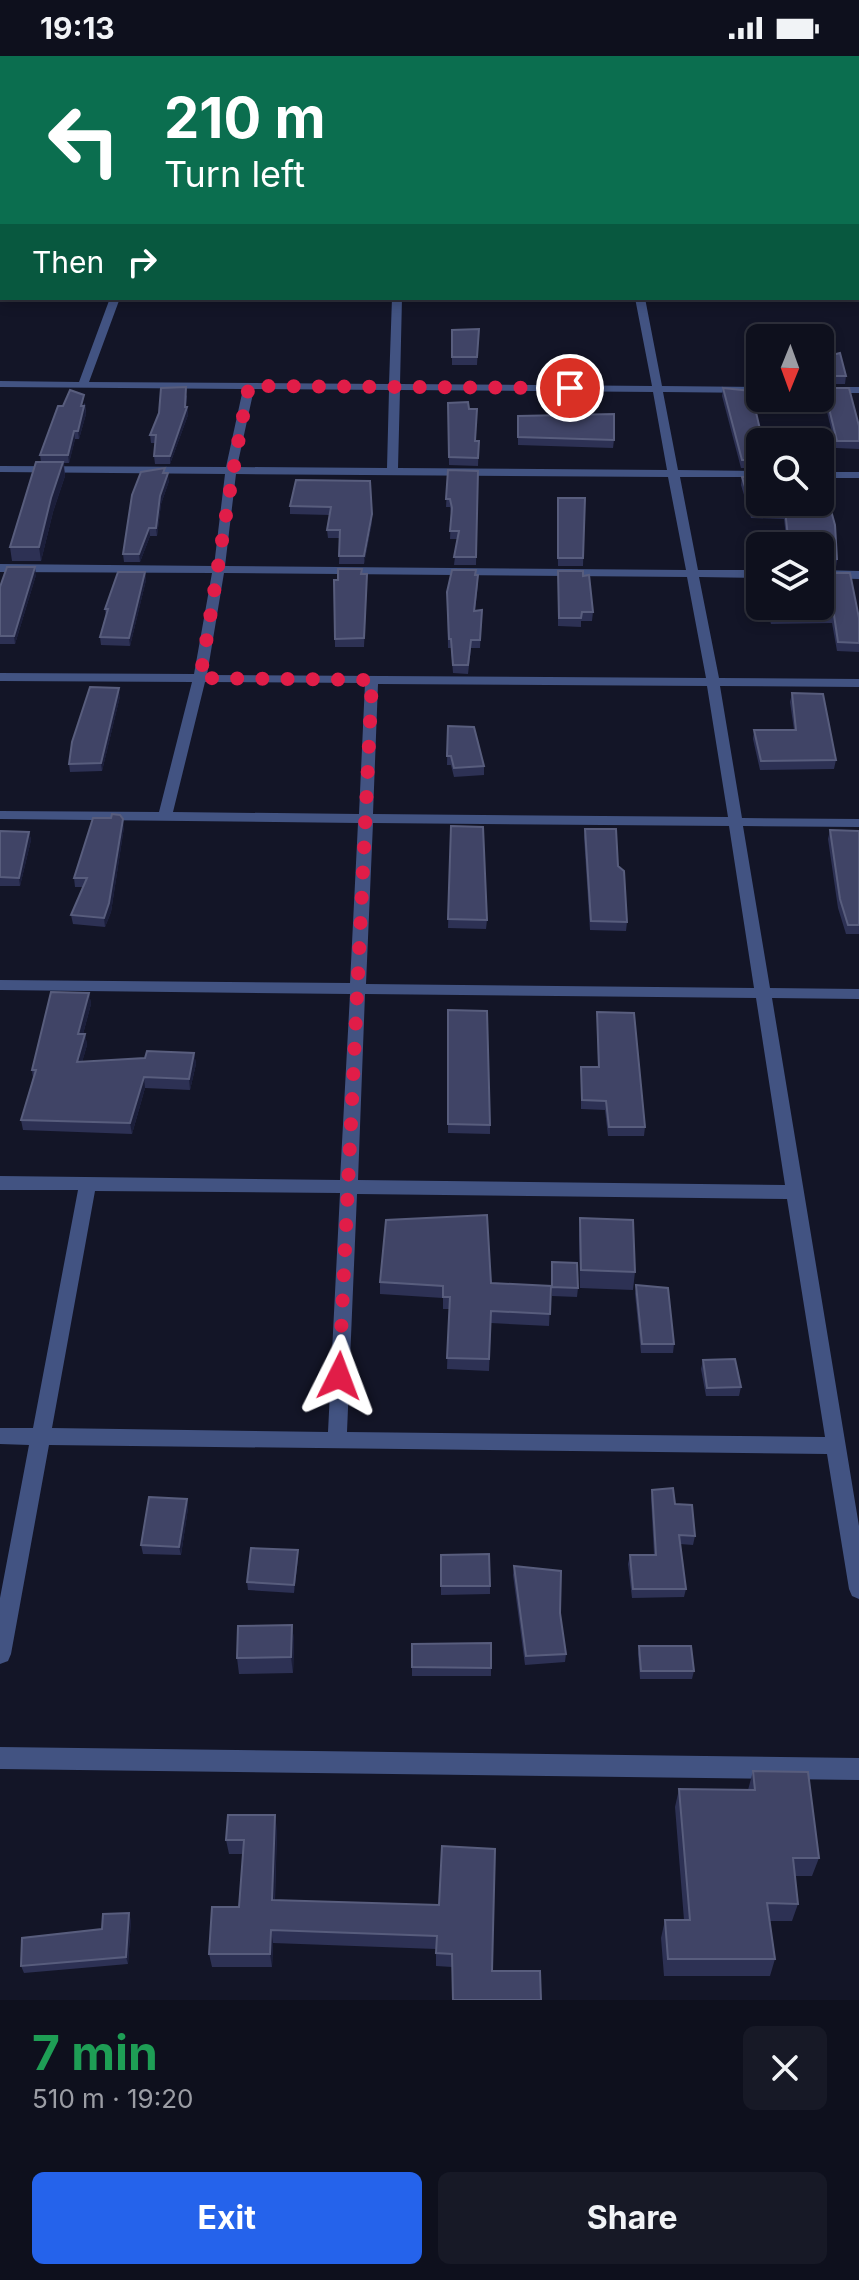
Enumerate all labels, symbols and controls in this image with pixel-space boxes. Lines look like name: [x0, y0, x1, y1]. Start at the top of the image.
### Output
text: 19:13: [40, 10, 115, 46]
text: 210 m: [164, 84, 326, 152]
icon: left: [32, 88, 136, 192]
text: Turn left: [164, 152, 305, 196]
icon: right: [120, 240, 164, 284]
text: Then: [32, 244, 104, 280]
north arrow: [746, 324, 834, 412]
map controls: [746, 324, 834, 620]
pin: [536, 354, 604, 422]
icon: arrive: [548, 366, 592, 410]
button: search: [746, 428, 834, 516]
button: layers: [746, 532, 834, 620]
position arrow: [297, 1334, 381, 1418]
text: 7 min: [32, 2023, 158, 2082]
button: close: [743, 2026, 827, 2110]
text: 510 m · 19:20: [32, 2083, 193, 2114]
button: Exit: [32, 2172, 422, 2264]
button: Share: [438, 2172, 827, 2264]

